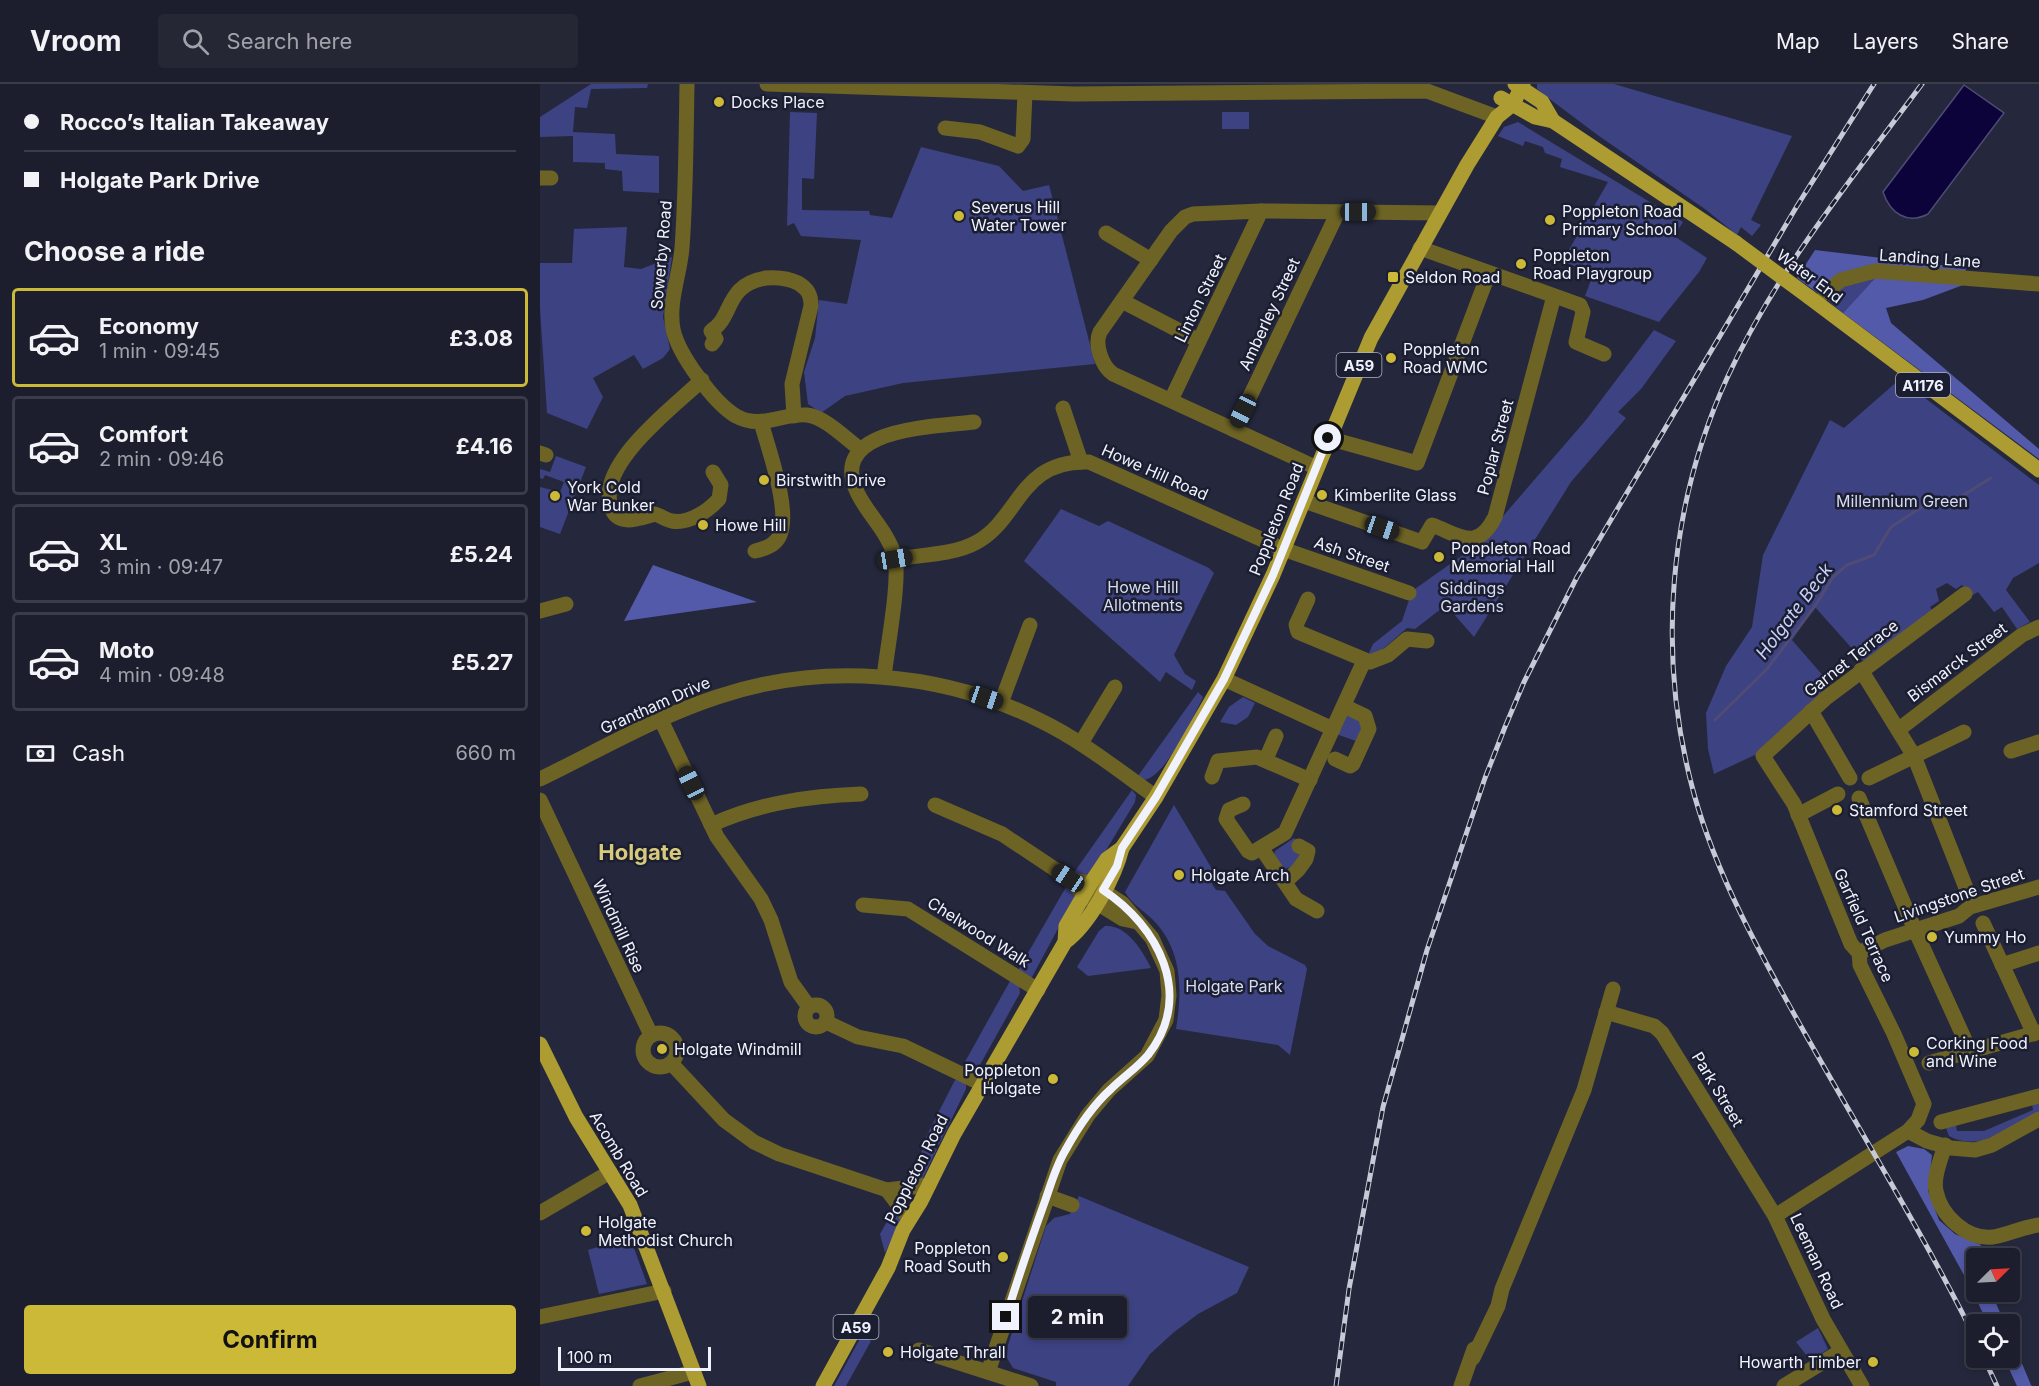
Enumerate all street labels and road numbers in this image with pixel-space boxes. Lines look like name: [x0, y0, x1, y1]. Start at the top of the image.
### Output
street label: Sowerby Road: [646, 200, 676, 310]
street label: Landing Lane: [1879, 244, 1981, 272]
street label: Water End: [1773, 245, 1847, 307]
street label: Linton Street: [1170, 250, 1230, 346]
street label: Amberley Street: [1234, 254, 1304, 374]
road number: A59: [1336, 353, 1382, 377]
road number: A1176: [1896, 373, 1950, 397]
street label: Poplar Street: [1473, 397, 1517, 497]
street label: Howe Hill Road: [1099, 440, 1211, 504]
street label: Poppleton Road: [1244, 460, 1308, 578]
street label: Ash Street: [1312, 532, 1392, 576]
street label: Garnet Terrace: [1800, 615, 1902, 701]
street label: Bismarck Street: [1903, 618, 2011, 706]
street label: Grantham Drive: [597, 672, 713, 738]
street label: Livingstone Street: [1891, 863, 2027, 927]
street label: Garfield Terrace: [1830, 865, 1898, 985]
street label: Windmill Rise: [589, 876, 649, 976]
street label: Chelwood Walk: [924, 892, 1034, 972]
street label: Park Street: [1688, 1048, 1748, 1130]
street label: Acomb Road: [586, 1107, 652, 1201]
street label: Poppleton Road: [880, 1111, 952, 1227]
street label: Leeman Road: [1786, 1210, 1848, 1312]
road number: A59: [834, 1315, 878, 1339]

